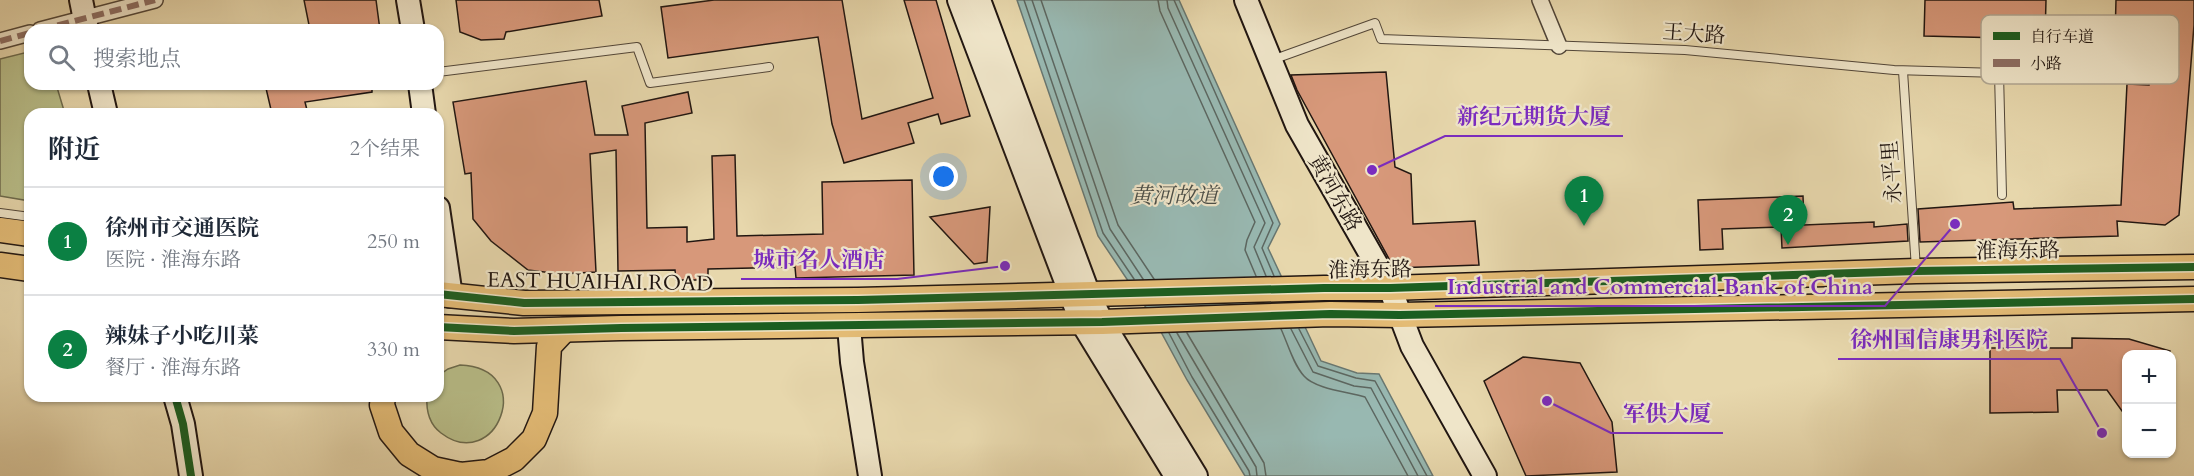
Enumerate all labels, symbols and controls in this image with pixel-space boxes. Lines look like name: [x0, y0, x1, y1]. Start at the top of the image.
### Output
legend: [1981, 15, 2179, 84]
street label: 王大路: [1662, 17, 1726, 51]
search box: [24, 24, 444, 90]
text: 自行车道: [2030, 26, 2094, 48]
icon: search: [45, 41, 78, 74]
text: 搜索地点: [93, 44, 181, 74]
text: 小路: [2030, 53, 2062, 75]
callout: 新纪元期货大厦: [1445, 96, 1623, 136]
text: 新纪元期货大厦: [1457, 102, 1611, 132]
text: 附近: [48, 132, 100, 167]
text: 2个结果: [350, 135, 420, 162]
street label: 永平里: [1875, 140, 1909, 204]
street label: 黄河东路: [1301, 149, 1369, 237]
your location: [929, 162, 958, 191]
pin: 1: [1564, 176, 1604, 226]
water label: 黄河故道: [1130, 181, 1221, 211]
pin: 2: [1768, 196, 1808, 245]
text: 徐州市交通医院: [105, 213, 259, 243]
text: 1: [62, 228, 73, 255]
text: 250 m: [367, 228, 420, 255]
street label: 淮海东路: [1976, 236, 2060, 266]
callout: 城市名人酒店: [741, 239, 897, 279]
text: 城市名人酒店: [753, 245, 885, 275]
text: 医院 · 淮海东路: [105, 246, 241, 273]
street label: 淮海东路: [1328, 255, 1412, 285]
street label: EAST HUAIHAI ROAD: [487, 266, 713, 298]
callout: Industrial and Commercial Bank of China: [1435, 266, 1885, 306]
text: Industrial and Commercial Bank of China: [1447, 272, 1873, 302]
callout: 徐州国信康男科医院: [1838, 319, 2060, 359]
text: 辣妹子小吃川菜: [105, 321, 259, 351]
text: 徐州国信康男科医院: [1850, 325, 2048, 355]
text: 2: [62, 336, 73, 363]
text: 330 m: [367, 336, 420, 363]
map controls: [2122, 350, 2176, 458]
button: +: [2122, 350, 2176, 404]
text: 餐厅 · 淮海东路: [105, 354, 241, 381]
callout: 军供大厦: [1611, 393, 1723, 433]
text: 军供大厦: [1623, 399, 1711, 429]
button: −: [2122, 404, 2176, 458]

